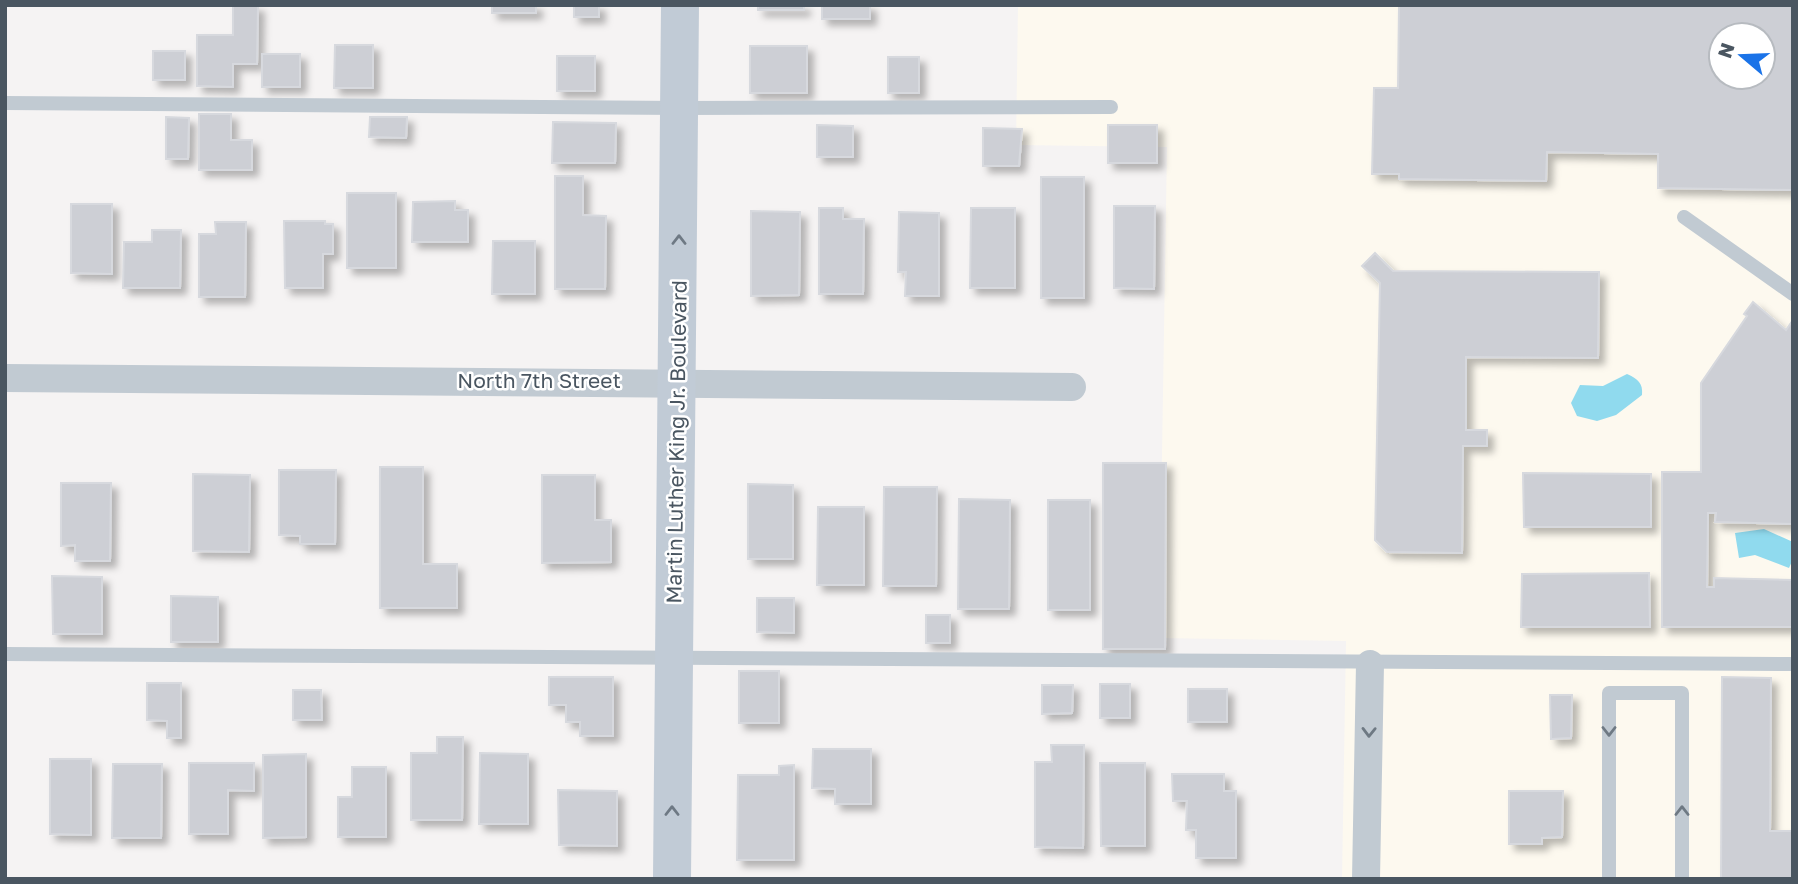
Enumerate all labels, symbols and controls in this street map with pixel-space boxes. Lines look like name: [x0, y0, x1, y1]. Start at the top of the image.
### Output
north arrow: [1707, 21, 1777, 91]
text: N: [1712, 40, 1739, 61]
one-way arrow: [671, 234, 687, 245]
street label: Martin Luther King Jr. Boulevard: [660, 280, 692, 604]
street label: North 7th Street: [457, 367, 621, 393]
one-way arrow: [1601, 726, 1617, 736]
one-way arrow: [1361, 727, 1376, 738]
one-way arrow: [665, 805, 680, 816]
one-way arrow: [1674, 805, 1690, 815]

